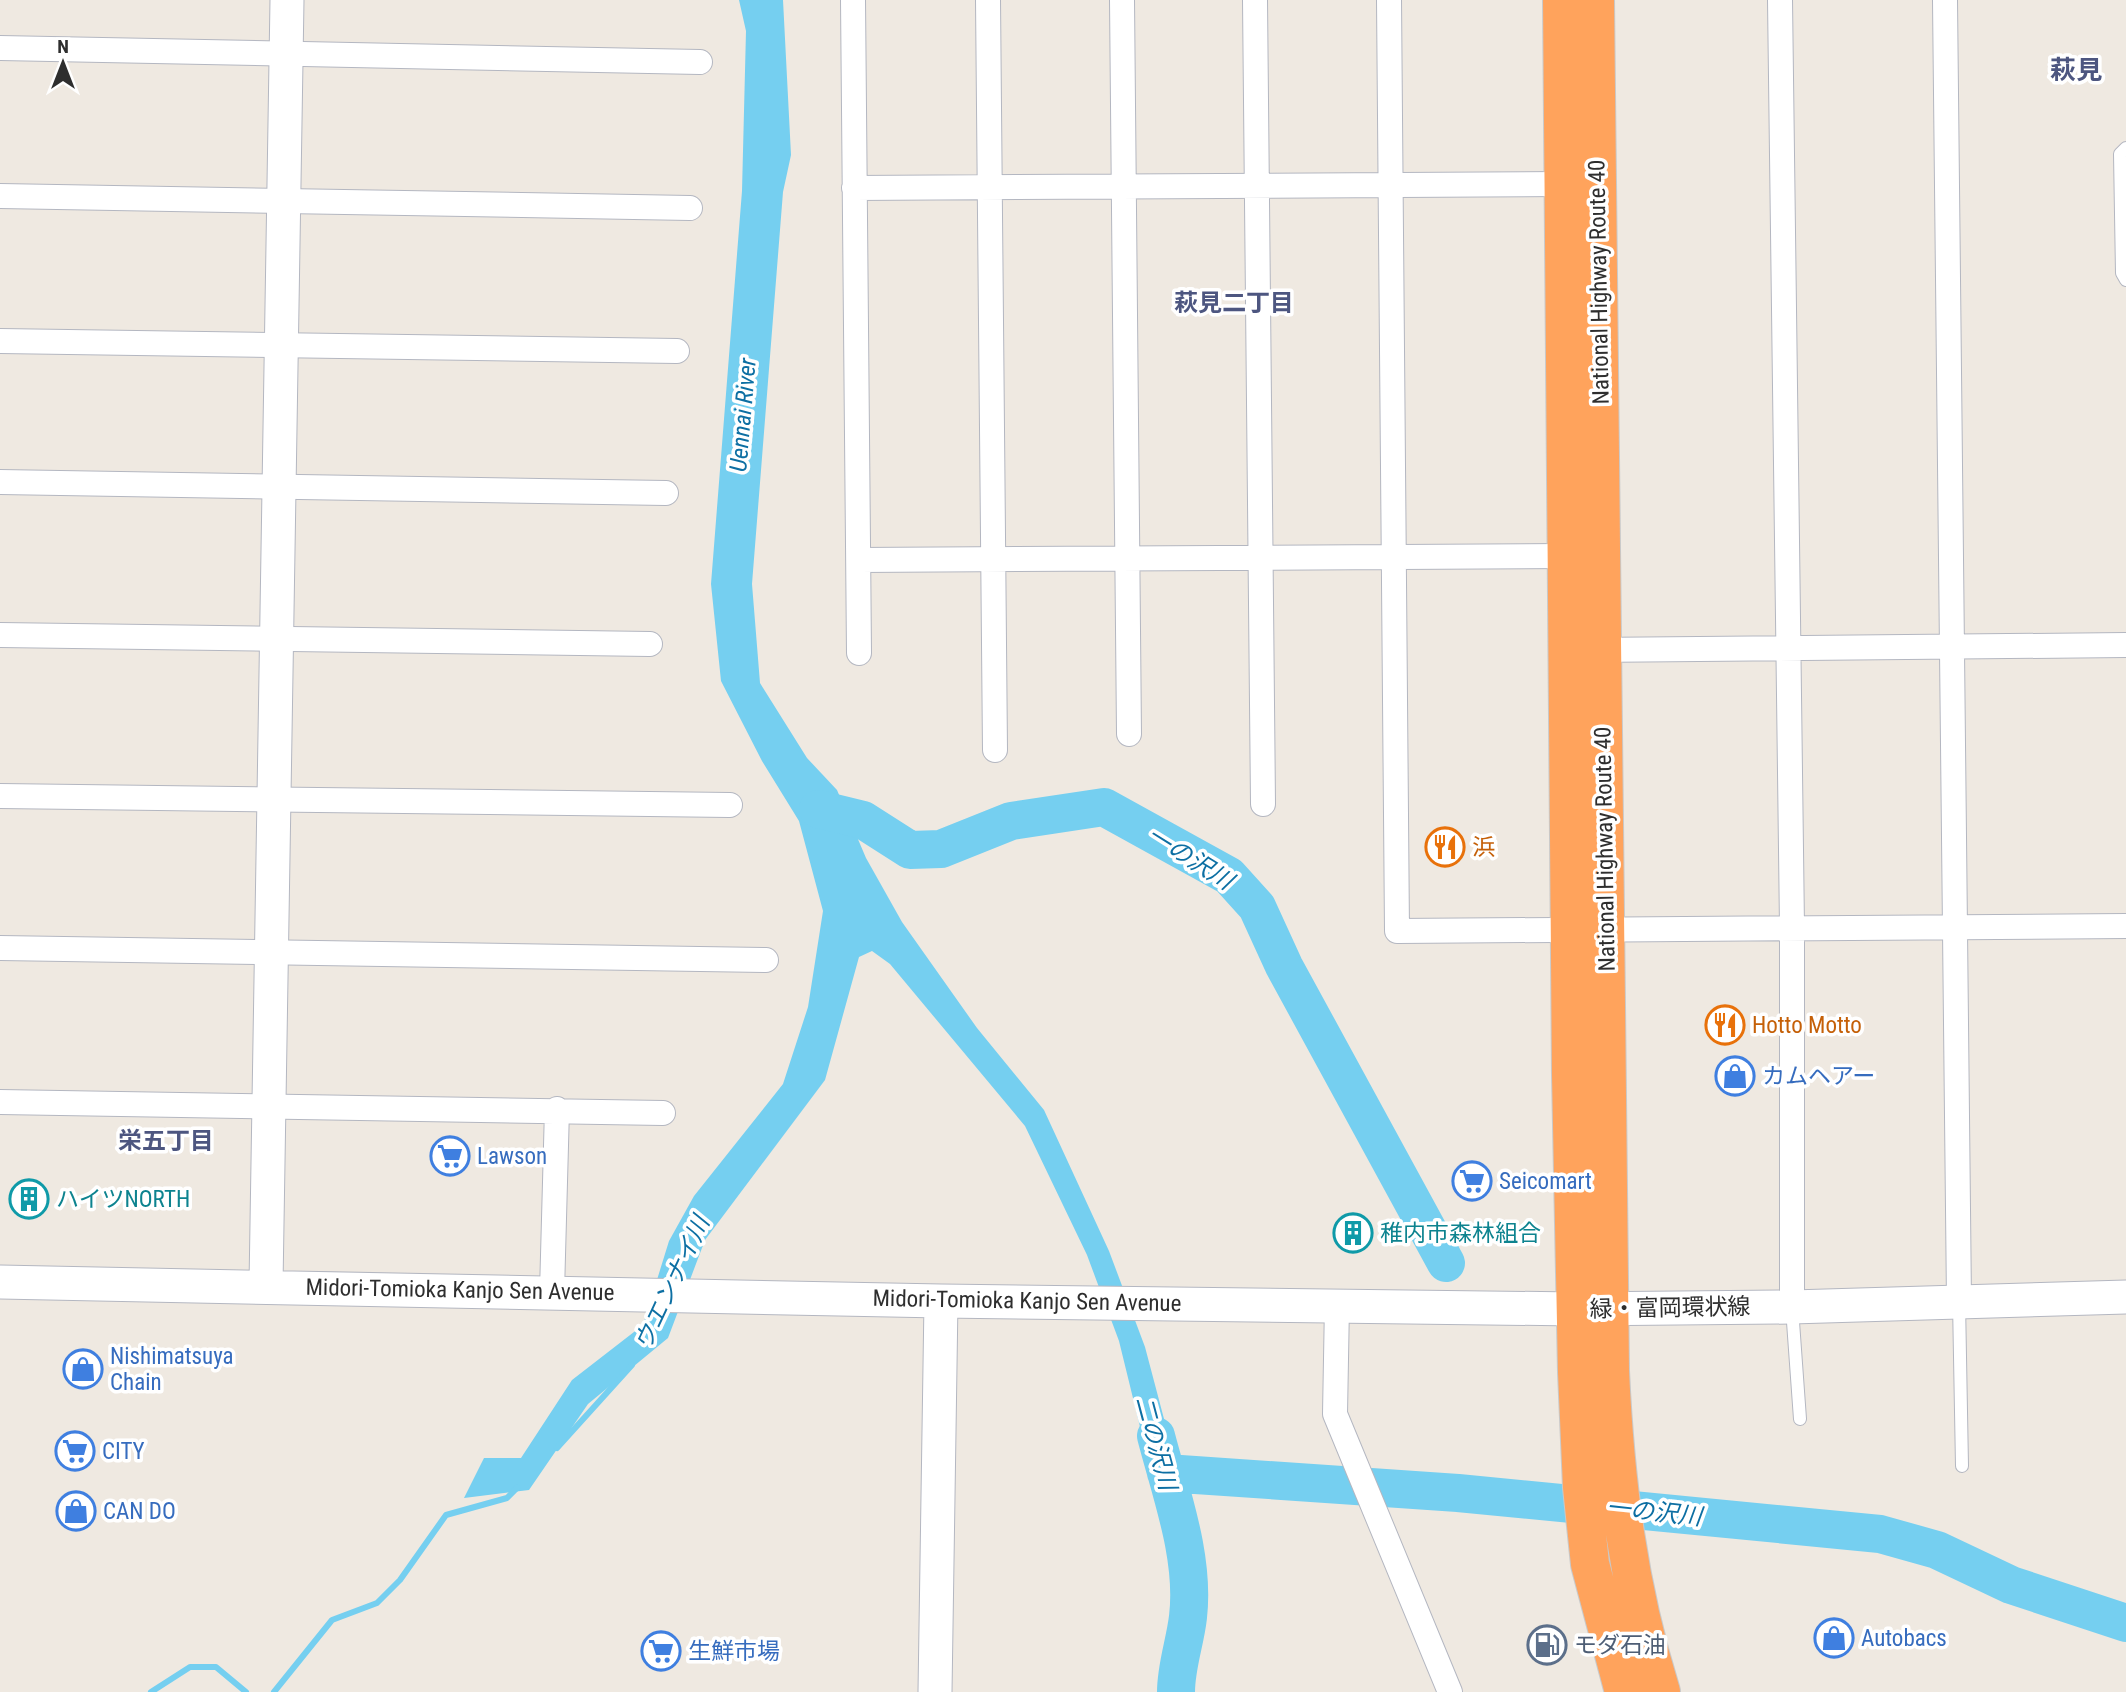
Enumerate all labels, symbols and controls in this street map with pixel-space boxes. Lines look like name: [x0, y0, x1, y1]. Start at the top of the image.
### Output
north arrow: [28, 28, 98, 98]
text: N: [57, 35, 69, 58]
district label: 萩見: [2050, 55, 2102, 85]
street label: National Highway Route 40: [1583, 159, 1615, 405]
district label: 萩見二丁目: [1174, 289, 1294, 317]
water label: Uennai River: [724, 356, 762, 473]
street label: National Highway Route 40: [1589, 726, 1621, 972]
water label: 一の沢川: [1142, 821, 1241, 897]
restaurant icon: 浜: [1424, 826, 1466, 868]
place label: 浜: [1472, 834, 1495, 861]
restaurant icon: Hotto Motto: [1704, 1004, 1746, 1046]
place label: Hotto Motto: [1752, 1012, 1862, 1039]
shop icon: カムヘアー: [1714, 1055, 1756, 1097]
place label: カムヘアー: [1762, 1063, 1876, 1090]
district label: 栄五丁目: [118, 1127, 214, 1155]
supermarket icon: Lawson: [429, 1135, 471, 1177]
place label: Lawson: [477, 1143, 547, 1170]
supermarket icon: Seicomart: [1451, 1160, 1493, 1202]
place label: Seicomart: [1499, 1168, 1592, 1195]
building icon: ハイツNORTH: [8, 1178, 50, 1220]
place label: ハイツNORTH: [56, 1186, 190, 1213]
water label: ウエンナイ川: [629, 1209, 716, 1354]
building icon: 稚内市森林組合: [1332, 1212, 1374, 1254]
place label: 稚内市森林組合: [1380, 1220, 1541, 1247]
street label: Midori-Tomioka Kanjo Sen Avenue: [305, 1274, 615, 1306]
street label: Midori-Tomioka Kanjo Sen Avenue: [872, 1285, 1182, 1317]
street label: 緑・富岡環状線: [1589, 1293, 1751, 1323]
place label: Nishimatsuya Chain: [110, 1343, 234, 1396]
shop icon: Nishimatsuya Chain: [62, 1348, 104, 1390]
water label: 二の沢川: [1130, 1393, 1183, 1496]
supermarket icon: CITY: [54, 1430, 96, 1472]
place label: CITY: [102, 1438, 145, 1465]
shop icon: CAN DO: [55, 1490, 97, 1532]
water label: 一の沢川: [1605, 1493, 1706, 1531]
place label: CAN DO: [103, 1498, 176, 1525]
shop icon: Autobacs: [1813, 1617, 1855, 1659]
fuel station icon: モダ石油: [1526, 1624, 1568, 1666]
place label: Autobacs: [1861, 1625, 1947, 1652]
supermarket icon: 生鮮市場: [640, 1630, 682, 1672]
place label: モダ石油: [1574, 1632, 1666, 1659]
place label: 生鮮市場: [688, 1638, 780, 1665]

